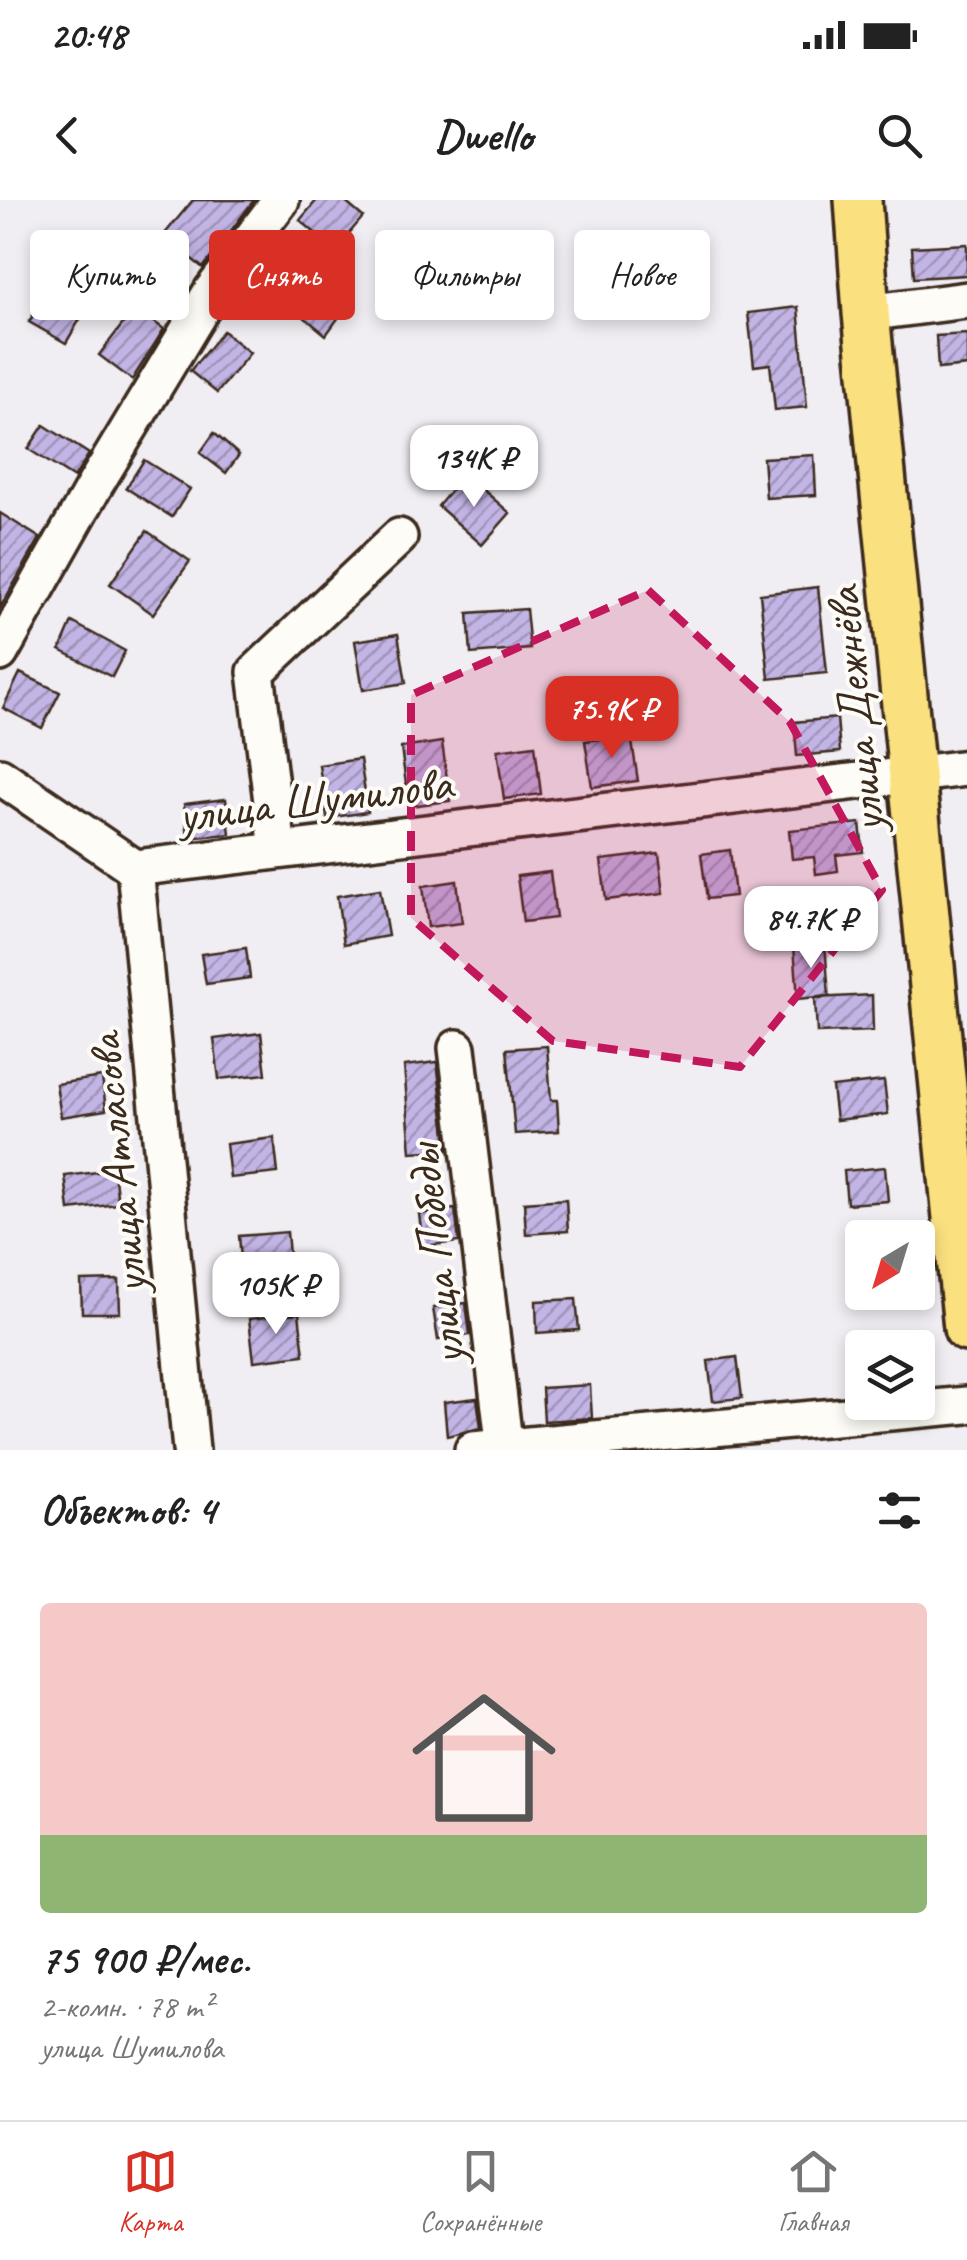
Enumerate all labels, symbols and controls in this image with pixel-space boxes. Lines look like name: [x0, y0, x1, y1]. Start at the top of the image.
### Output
text: 20:48: [50, 12, 126, 59]
text: Dwello: [435, 107, 532, 164]
icon: back: [40, 108, 95, 163]
icon: search: [872, 108, 927, 163]
chip: Купить: [30, 230, 189, 320]
chip: Снять: [209, 230, 355, 320]
chip: Фильтры: [375, 230, 554, 320]
chip: Новое: [574, 230, 710, 320]
pin: 134K ₽: [393, 425, 555, 510]
text: 134K ₽: [432, 437, 516, 478]
street label: улица Дежнёва: [812, 581, 898, 839]
pin: 75.9K ₽: [520, 676, 704, 761]
text: 75.9K ₽: [567, 688, 657, 729]
street label: улица Шумилова: [172, 752, 458, 846]
pin: 84.7K ₽: [719, 886, 903, 971]
text: 84.7K ₽: [766, 898, 856, 939]
street label: улица Атласова: [73, 1027, 161, 1300]
street label: улица Победы: [391, 1138, 479, 1371]
north arrow: [845, 1220, 935, 1310]
map controls: [845, 1220, 935, 1420]
pin: 105K ₽: [195, 1252, 357, 1337]
text: 105K ₽: [234, 1264, 318, 1305]
button: layers: [845, 1330, 935, 1420]
icon: filters: [872, 1483, 927, 1538]
text: Объектов: 4: [40, 1484, 216, 1537]
icon: home: [394, 1668, 574, 1848]
text: 75 900 ₽/мес.: [40, 1933, 250, 1986]
text: 2-комн. · 78 m²: [40, 1986, 212, 2027]
text: улица Шумилова: [40, 2027, 223, 2068]
tab: Карта: [119, 2144, 183, 2239]
tab: Сохранённые: [420, 2144, 541, 2239]
tab: Главная: [778, 2144, 848, 2239]

